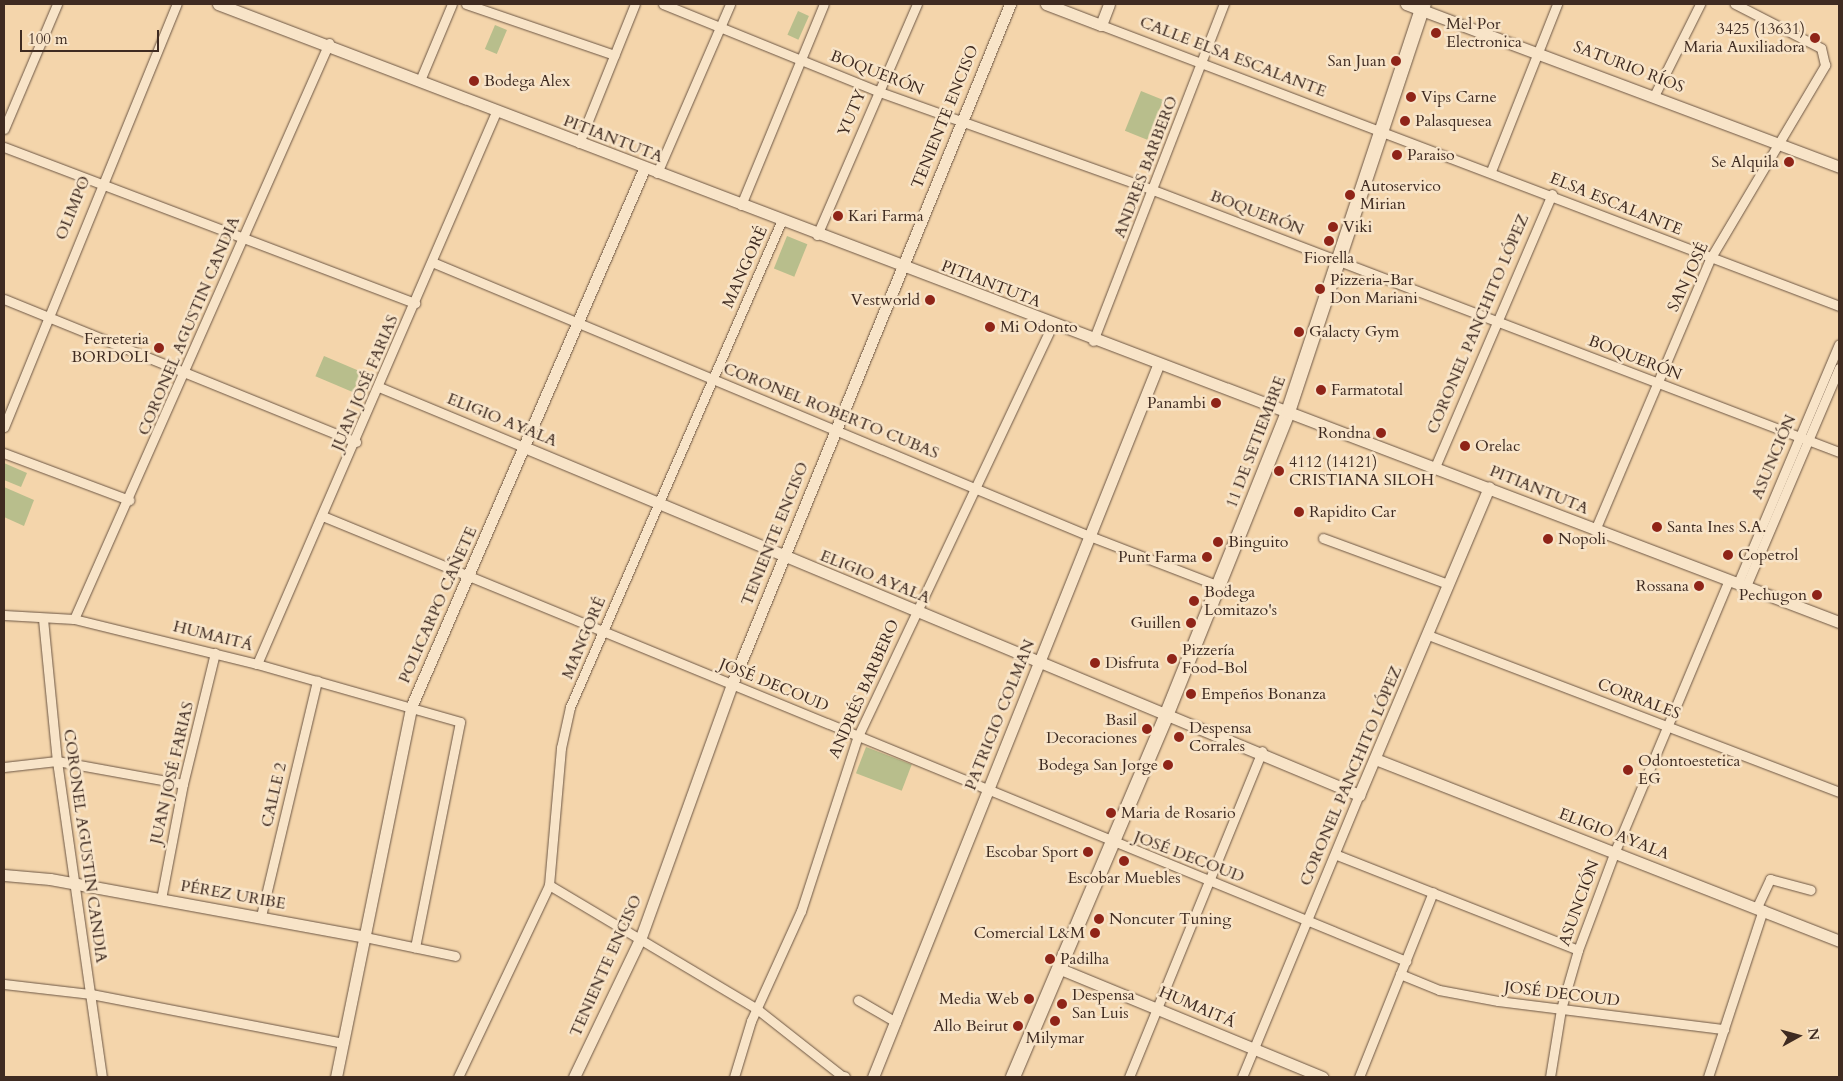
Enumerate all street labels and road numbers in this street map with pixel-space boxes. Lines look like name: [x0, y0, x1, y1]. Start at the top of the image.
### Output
street label: CALLE ELSA ESCALANTE: [1137, 13, 1329, 101]
street label: SATURIO RÍOS: [1571, 37, 1687, 97]
street label: TENIENTE ENCISO: [907, 42, 983, 192]
street label: BOQUERÓN: [828, 46, 926, 100]
street label: YUTY: [834, 87, 870, 139]
street label: ANDRES BARBERO: [1110, 93, 1182, 241]
street label: PITIANTUTA: [561, 111, 665, 167]
street label: ELSA ESCALANTE: [1547, 169, 1685, 239]
street label: OLIMPO: [51, 173, 95, 243]
street label: BOQUERÓN: [1208, 186, 1306, 240]
street label: CORONEL PANCHITO LÓPEZ: [1423, 211, 1533, 437]
street label: CORONEL AGUSTIN CANDIA: [134, 214, 244, 438]
street label: MANGORÉ: [718, 223, 772, 311]
street label: SAN JOSÉ: [1664, 239, 1712, 315]
street label: PITIANTUTA: [939, 256, 1043, 312]
street label: JUAN JOSÉ FARIAS: [328, 312, 402, 454]
street label: BOQUERÓN: [1586, 331, 1684, 385]
street label: CORONEL ROBERTO CUBAS: [720, 359, 942, 463]
street label: 11 DE SETIEMBRE: [1222, 373, 1290, 511]
street label: ELIGIO AYALA: [444, 389, 560, 451]
street label: ASUNCIÓN: [1748, 412, 1800, 502]
street label: TENIENTE ENCISO: [737, 459, 813, 609]
street label: PITIANTUTA: [1487, 461, 1591, 519]
street label: POLICARPO CAÑETE: [395, 524, 481, 686]
street label: ELIGIO AYALA: [817, 546, 933, 608]
street label: MANGORÉ: [558, 594, 610, 682]
street label: ANDRÉS BARBERO: [825, 616, 903, 762]
street label: HUMAITÁ: [171, 617, 255, 655]
street label: PATRICIO COLMAN: [961, 637, 1039, 793]
street label: JOSÉ DECOUD: [716, 654, 832, 716]
street label: CORONEL PANCHITO LÓPEZ: [1296, 663, 1406, 889]
street label: CORRALES: [1595, 674, 1683, 724]
street label: JUAN JOSÉ FARIAS: [146, 700, 198, 846]
street label: CORONEL AGUSTIN CANDIA: [59, 728, 111, 964]
street label: CALLE 2: [257, 761, 291, 829]
street label: ELIGIO AYALA: [1556, 804, 1672, 864]
street label: JOSÉ DECOUD: [1131, 827, 1247, 887]
street label: ASUNCIÓN: [1555, 857, 1603, 949]
street label: PÉREZ URIBE: [179, 876, 287, 914]
street label: TENIENTE ENCISO: [566, 892, 646, 1040]
street label: JOSÉ DECOUD: [1503, 977, 1621, 1011]
street label: HUMAITÁ: [1156, 982, 1238, 1032]

